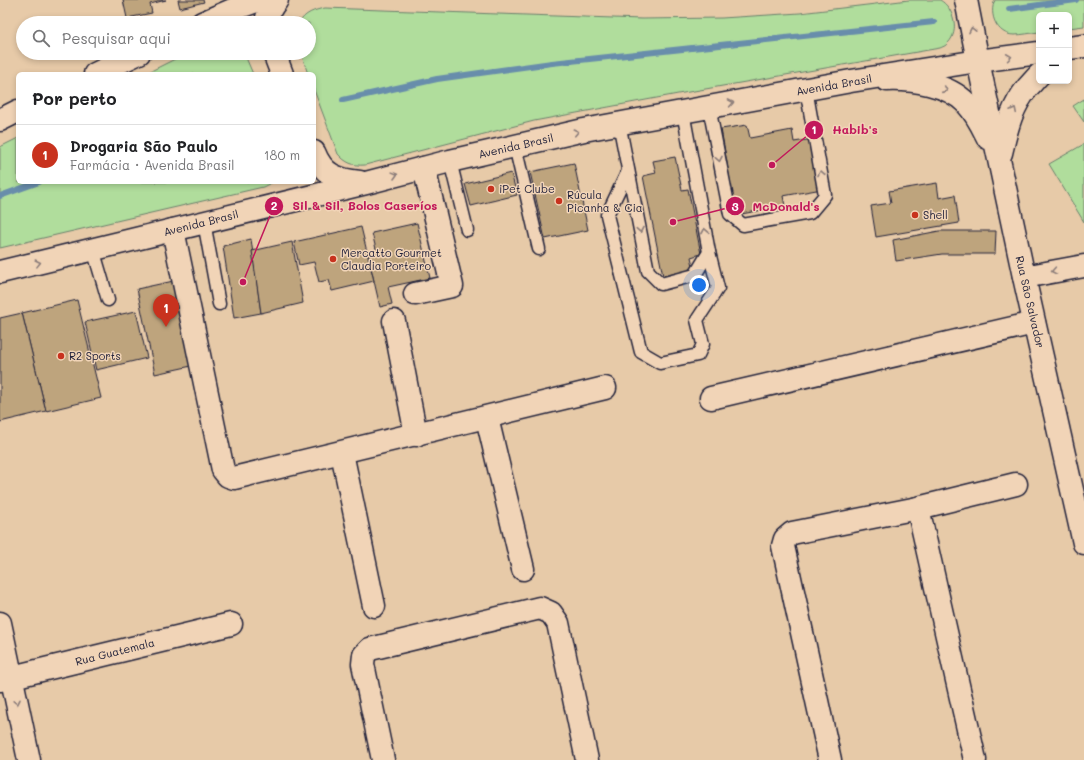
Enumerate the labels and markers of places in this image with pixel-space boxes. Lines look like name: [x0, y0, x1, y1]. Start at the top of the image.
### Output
callout: Habib's: [804, 118, 886, 142]
place label: iPet Clube: [499, 181, 555, 196]
marker: iPet Clube: [486, 184, 496, 194]
place label: Rúcula Picanha & Cia: [567, 187, 643, 215]
callout: Sil & Sil, Bolos Caseríos: [264, 194, 445, 218]
callout: McDonald's: [725, 194, 828, 218]
marker: Rúcula Picanha & Cia: [554, 196, 564, 206]
place label: Shell: [923, 207, 948, 222]
marker: Shell: [910, 210, 920, 220]
place label: Mercatto Gourmet Claudia Porteiro: [341, 245, 442, 273]
marker: Mercatto Gourmet Claudia Porteiro: [328, 254, 338, 264]
pin: 1: [153, 294, 179, 327]
place label: R2 Sports: [69, 348, 121, 363]
marker: R2 Sports: [56, 351, 66, 361]

